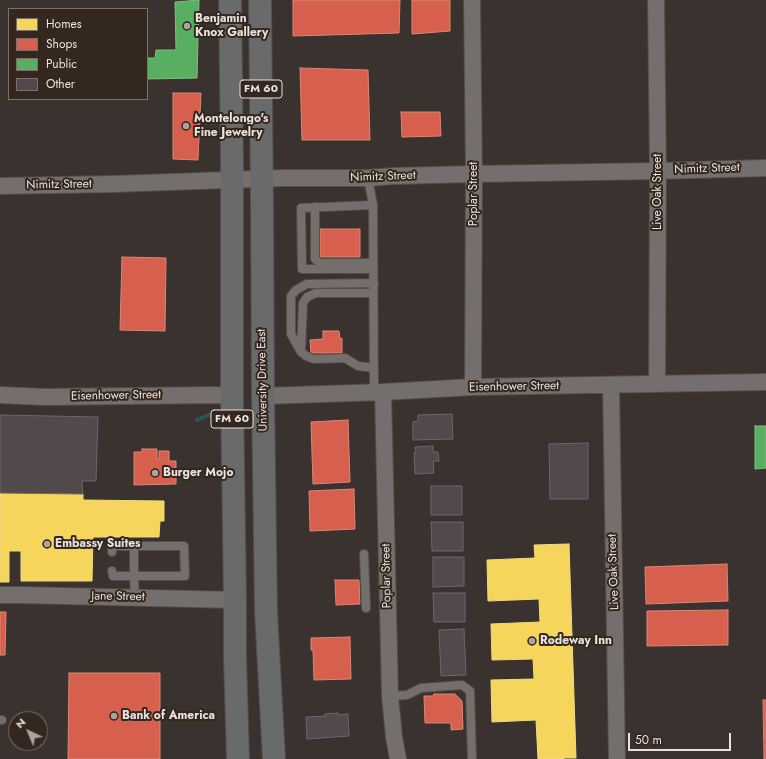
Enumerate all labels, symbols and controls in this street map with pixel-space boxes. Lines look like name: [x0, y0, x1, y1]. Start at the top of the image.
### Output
legend: [8, 8, 148, 100]
place label: Benjamin Knox Gallery: [195, 12, 268, 40]
text: Homes: [46, 15, 82, 33]
marker: Benjamin Knox Gallery: [182, 21, 192, 31]
text: Shops: [46, 35, 77, 53]
text: Public: [46, 55, 77, 73]
text: Other: [46, 75, 75, 93]
road number: FM 60: [240, 80, 282, 98]
place label: Montelongo's Fine Jewelry: [194, 112, 269, 140]
marker: Montelongo's Fine Jewelry: [181, 121, 191, 131]
street label: Live Oak Street: [651, 154, 665, 230]
street label: Nimitz Street: [674, 161, 740, 177]
street label: Poplar Street: [467, 162, 481, 226]
street label: Nimitz Street: [350, 169, 416, 185]
street label: Nimitz Street: [26, 177, 92, 193]
street label: University Drive East: [255, 329, 271, 431]
street label: Eisenhower Street: [469, 379, 559, 395]
street label: Eisenhower Street: [71, 388, 161, 404]
road number: FM 60: [211, 410, 253, 428]
place label: Burger Mojo: [163, 466, 233, 480]
marker: Burger Mojo: [150, 468, 160, 478]
street label: Live Oak Street: [605, 534, 623, 610]
place label: Embassy Suites: [55, 537, 141, 551]
marker: Embassy Suites: [42, 539, 52, 549]
street label: Poplar Street: [379, 544, 395, 608]
street label: Jane Street: [91, 589, 145, 605]
place label: Rodeway Inn: [540, 634, 612, 648]
marker: Rodeway Inn: [527, 636, 537, 646]
place label: Bank of America: [122, 709, 215, 723]
north arrow: [8, 711, 48, 751]
marker: Bank of America: [109, 711, 119, 721]
text: N: [12, 714, 29, 732]
scale bar: [630, 725, 733, 751]
text: 50 m: [635, 731, 662, 749]

